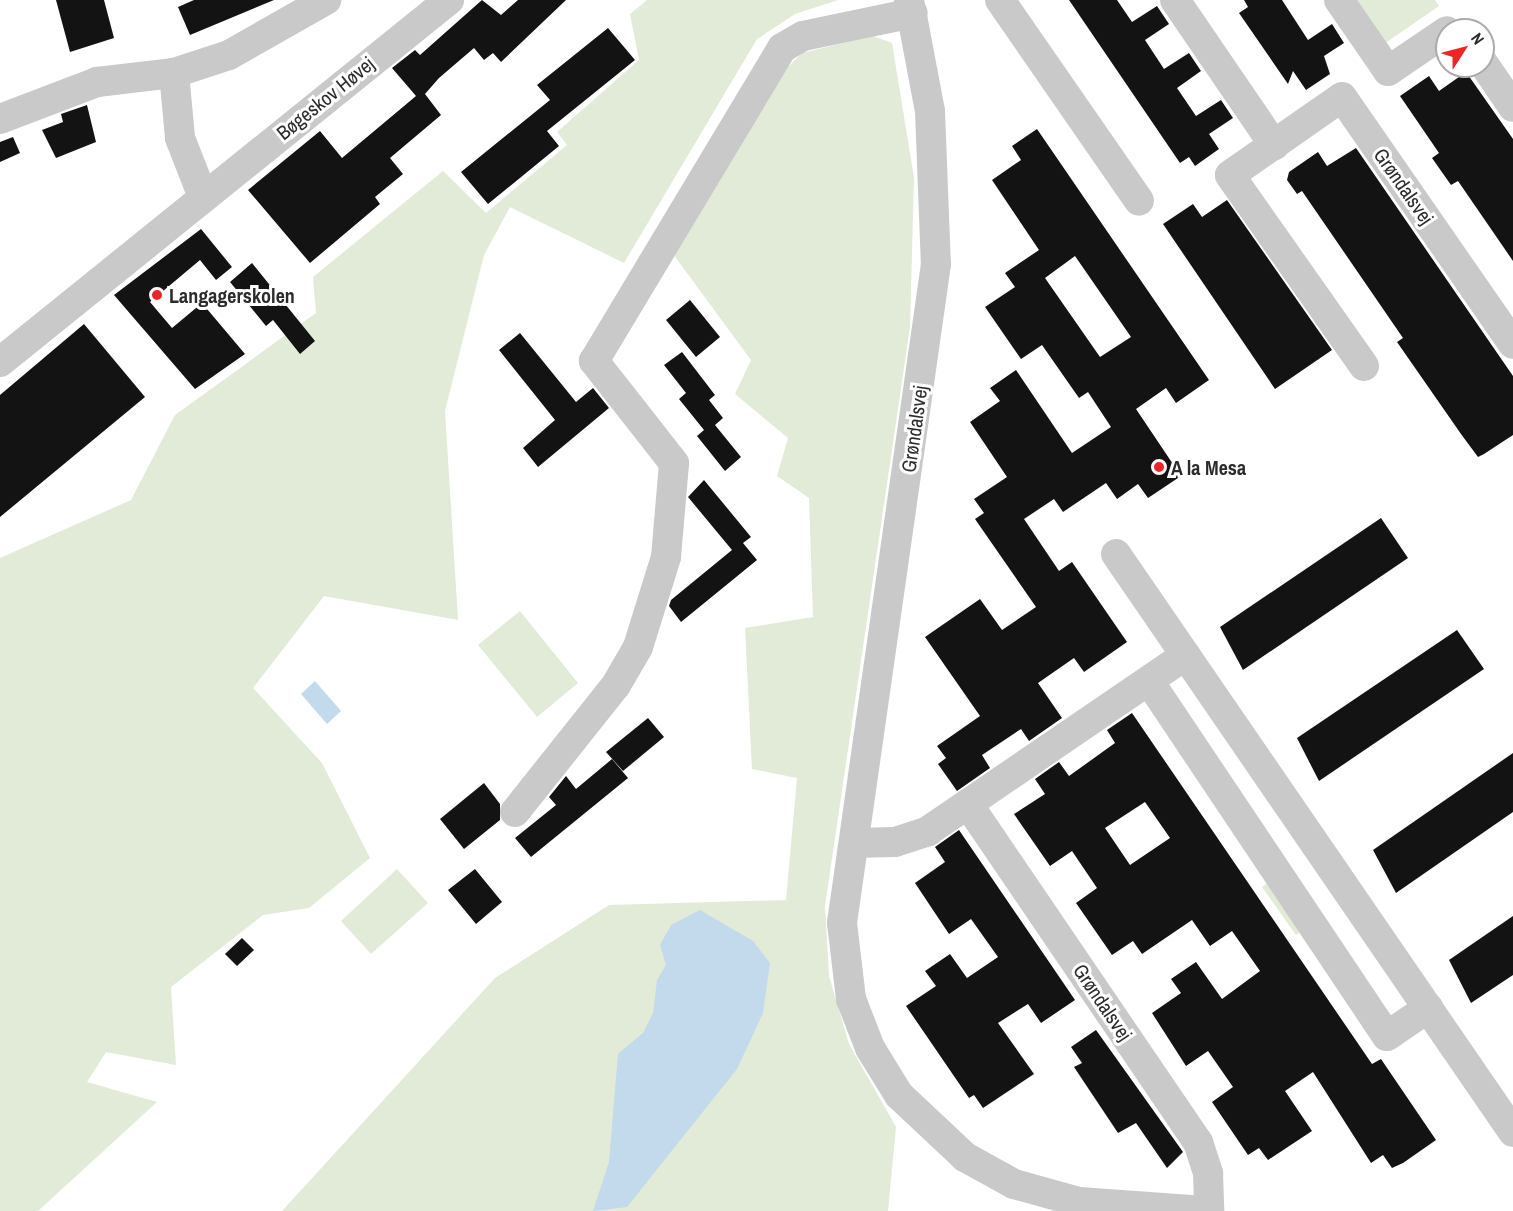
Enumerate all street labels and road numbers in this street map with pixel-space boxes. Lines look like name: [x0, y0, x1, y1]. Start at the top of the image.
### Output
street label: Bøgeskov Høvej: [271, 51, 379, 145]
street label: Grøndalsvej: [1369, 143, 1439, 229]
street label: Grøndalsvej: [896, 384, 932, 474]
street label: Grøndalsvej: [1069, 959, 1137, 1045]

